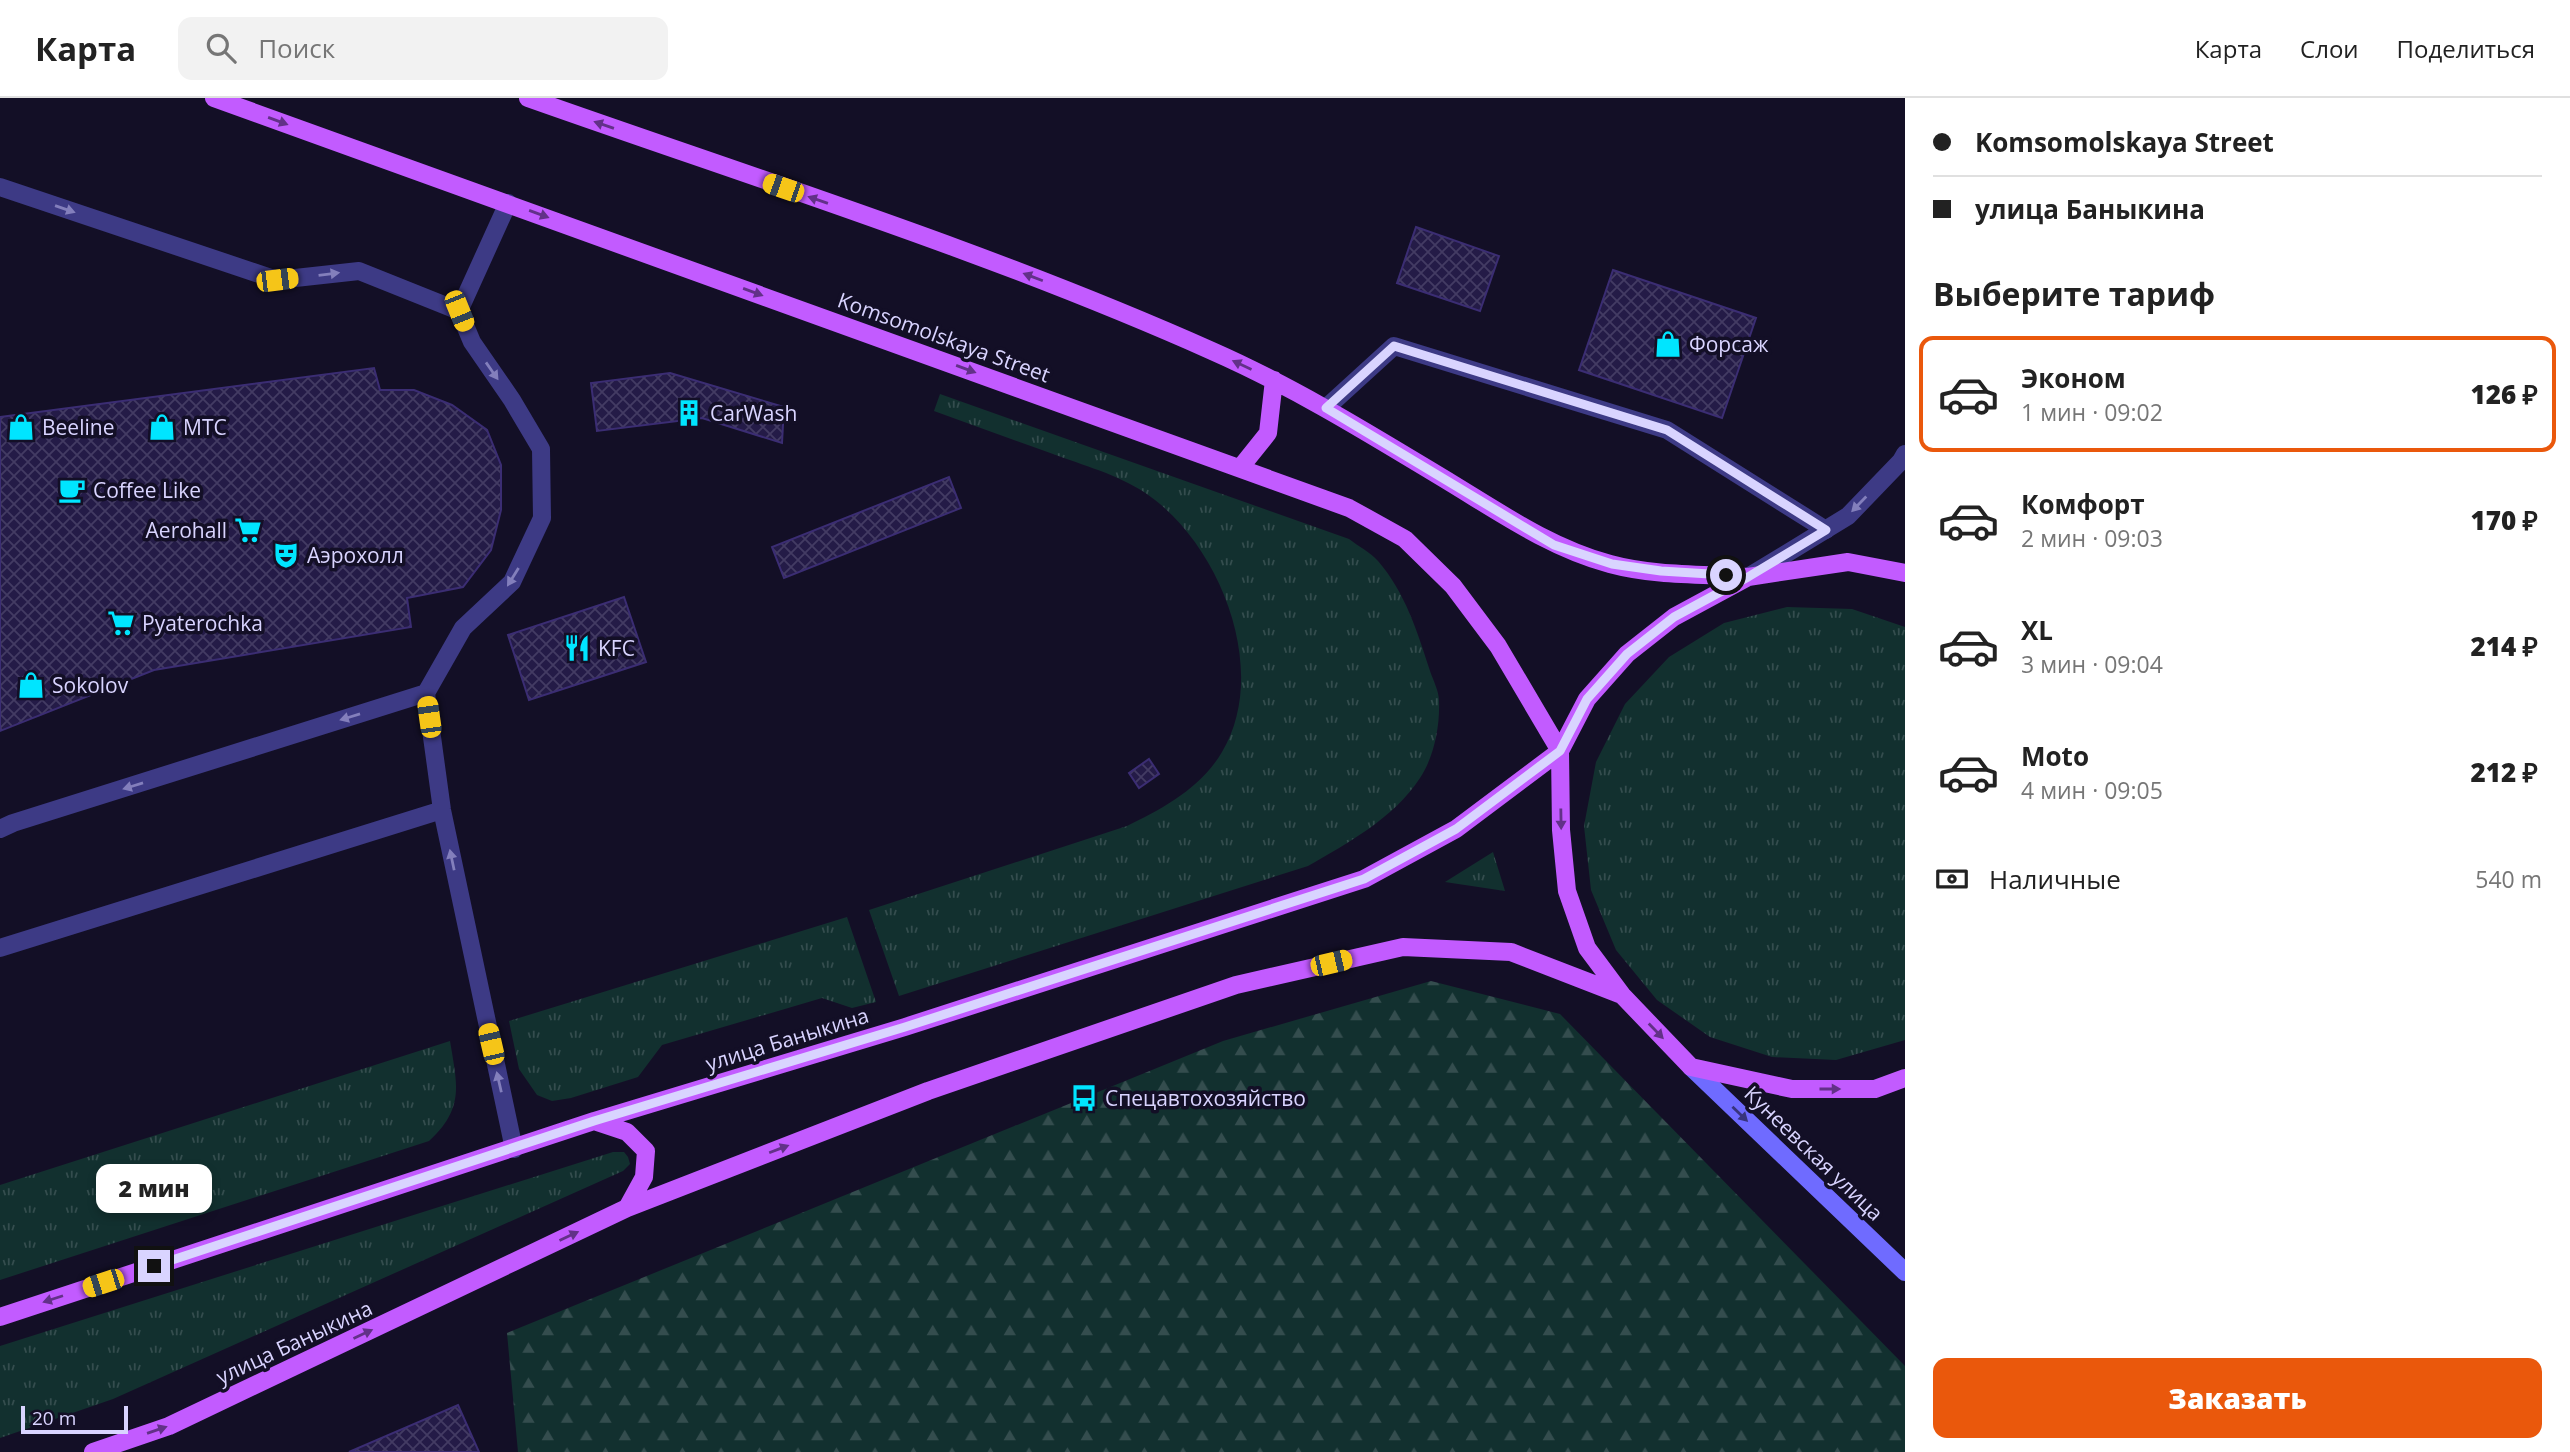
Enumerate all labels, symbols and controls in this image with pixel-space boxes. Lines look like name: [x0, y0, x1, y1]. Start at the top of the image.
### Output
search box: [178, 17, 668, 80]
text: Карта: [35, 26, 136, 71]
icon: search: [202, 29, 240, 67]
text: Поиск: [258, 30, 335, 66]
text: Карта: [2195, 32, 2262, 65]
text: Слои: [2300, 32, 2359, 65]
text: Поделиться: [2397, 32, 2535, 65]
one-way arrow: [268, 116, 289, 127]
one-way arrow: [593, 119, 614, 130]
text: Komsomolskaya Street: [1975, 124, 2274, 160]
car: [760, 171, 807, 205]
text: улица Баныкина: [1975, 191, 2205, 227]
one-way arrow: [808, 194, 829, 205]
one-way arrow: [54, 204, 75, 214]
one-way arrow: [528, 209, 549, 220]
car: [255, 267, 300, 293]
one-way arrow: [318, 269, 340, 280]
one-way arrow: [1022, 271, 1043, 282]
text: Выберите тариф: [1933, 272, 2215, 315]
street label: Komsomolskaya Street: [834, 286, 1054, 388]
one-way arrow: [742, 287, 763, 298]
car: [442, 288, 477, 334]
shop icon: Форсаж: [1653, 329, 1683, 359]
place label: Форсаж: [1689, 330, 1769, 358]
one-way arrow: [1232, 359, 1252, 371]
text: Эконом: [2021, 360, 2126, 396]
one-way arrow: [485, 362, 499, 380]
icon: car: [1937, 363, 2000, 426]
one-way arrow: [956, 364, 977, 375]
text: 126 ₽: [2470, 376, 2538, 412]
text: 1 мин · 09:02: [2021, 396, 2163, 428]
building icon: CarWash: [674, 398, 704, 428]
place label: CarWash: [710, 399, 797, 427]
shop icon: Beeline: [6, 412, 36, 442]
shop icon: МТС: [147, 412, 177, 442]
place label: Beeline: [42, 413, 114, 441]
place label: МТС: [183, 413, 227, 441]
cafe icon: Coffee Like: [57, 475, 87, 505]
place label: Coffee Like: [93, 476, 201, 504]
text: Комфорт: [2021, 486, 2145, 522]
icon: car: [1937, 489, 2000, 552]
one-way arrow: [1852, 495, 1868, 512]
text: 170 ₽: [2470, 502, 2538, 538]
supermarket icon: Aerohall: [233, 515, 263, 545]
place label: Aerohall: [146, 516, 227, 544]
text: 2 мин · 09:03: [2021, 522, 2163, 554]
theatre icon: Аэрохолл: [271, 540, 301, 570]
place label: Аэрохолл: [307, 541, 404, 569]
route start: [1710, 559, 1742, 591]
one-way arrow: [507, 567, 520, 587]
supermarket icon: Pyaterochka: [106, 608, 136, 638]
place label: Pyaterochka: [142, 609, 263, 637]
text: XL: [2021, 612, 2053, 648]
icon: car: [1937, 615, 2000, 678]
text: 214 ₽: [2470, 628, 2538, 664]
restaurant icon: KFC: [562, 633, 592, 663]
place label: KFC: [598, 634, 635, 662]
text: 3 мин · 09:04: [2021, 648, 2163, 680]
shop icon: Sokolov: [16, 670, 46, 700]
place label: Sokolov: [52, 671, 129, 699]
car: [416, 695, 443, 739]
one-way arrow: [339, 713, 360, 723]
text: Moto: [2021, 738, 2089, 774]
icon: car: [1937, 741, 2000, 804]
text: 212 ₽: [2470, 754, 2538, 790]
text: 4 мин · 09:05: [2021, 774, 2163, 806]
one-way arrow: [122, 781, 143, 791]
one-way arrow: [1555, 808, 1567, 830]
one-way arrow: [447, 849, 458, 871]
icon: cash: [1933, 860, 1971, 898]
text: Наличные: [1989, 861, 2121, 897]
text: 540 m: [2475, 863, 2542, 895]
car: [1309, 948, 1354, 978]
street label: улица Баныкина: [702, 1001, 872, 1077]
car: [477, 1021, 506, 1067]
one-way arrow: [1648, 1022, 1664, 1039]
one-way arrow: [494, 1071, 505, 1093]
street label: Кунеевская улица: [1739, 1079, 1889, 1227]
bus stop icon: Спецавтохозяйство: [1069, 1083, 1099, 1113]
one-way arrow: [1819, 1083, 1841, 1095]
place label: Спецавтохозяйство: [1105, 1084, 1306, 1112]
one-way arrow: [1731, 1105, 1748, 1121]
one-way arrow: [768, 1143, 789, 1154]
callout: 2 мин: [96, 1164, 212, 1214]
text: 2 мин: [119, 1172, 189, 1204]
one-way arrow: [559, 1230, 579, 1242]
route end: [138, 1250, 170, 1282]
car: [80, 1267, 127, 1299]
street label: улица Баныкина: [211, 1294, 377, 1390]
one-way arrow: [43, 1295, 64, 1305]
one-way arrow: [353, 1328, 373, 1339]
button: Заказать: [1933, 1358, 2542, 1438]
scale bar: [21, 1403, 128, 1435]
text: 20 m: [32, 1405, 76, 1431]
one-way arrow: [147, 1424, 168, 1435]

